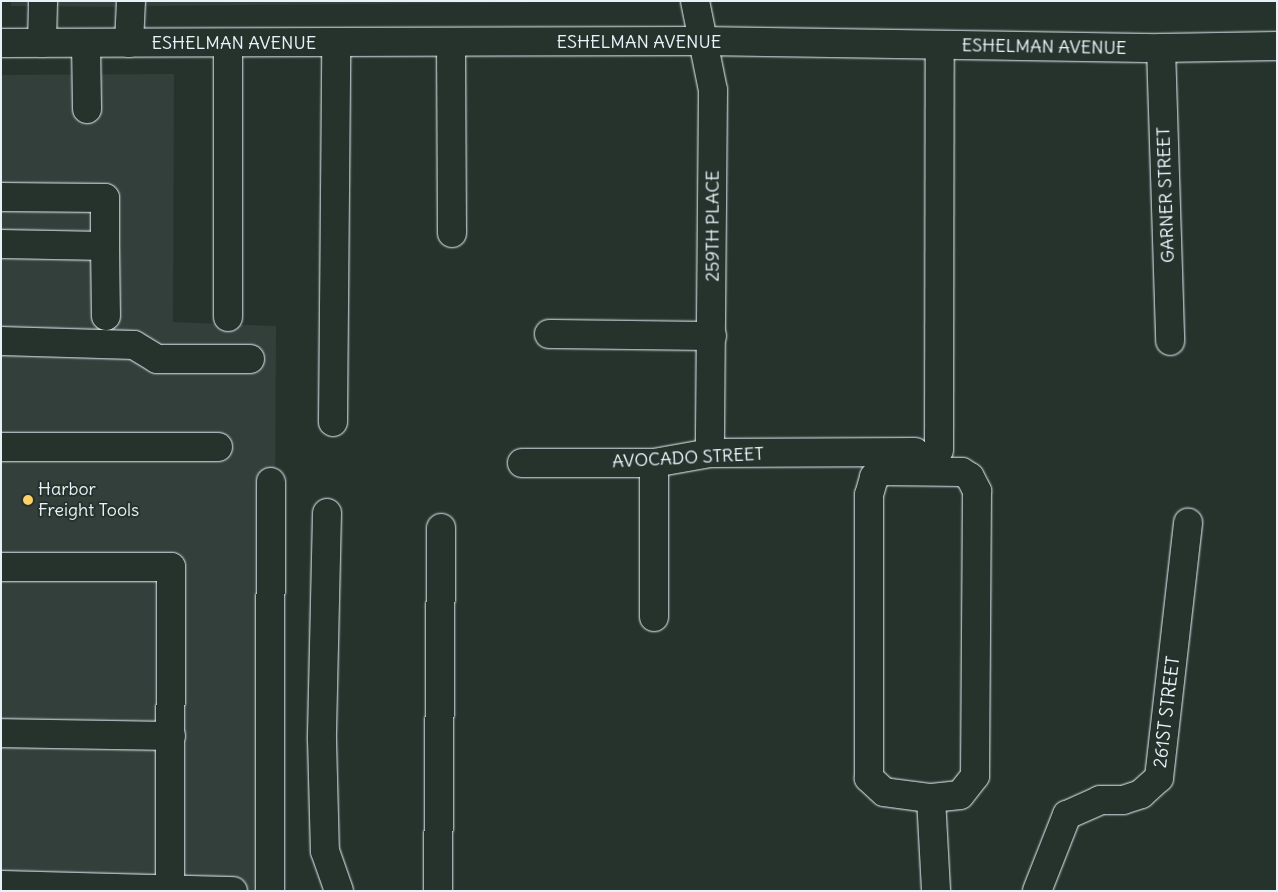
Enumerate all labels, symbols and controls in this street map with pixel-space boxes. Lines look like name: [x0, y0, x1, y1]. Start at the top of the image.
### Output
street label: ESHELMAN AVENUE: [557, 31, 721, 53]
street label: ESHELMAN AVENUE: [152, 32, 316, 54]
street label: ESHELMAN AVENUE: [961, 35, 1127, 59]
street label: GARNER STREET: [1153, 127, 1179, 263]
street label: 259TH PLACE: [702, 170, 724, 282]
street label: AVOCADO STREET: [612, 443, 764, 473]
place label: Harbor Freight Tools: [38, 479, 139, 522]
marker: Harbor Freight Tools: [22, 494, 34, 506]
street label: 261ST STREET: [1149, 655, 1185, 769]

